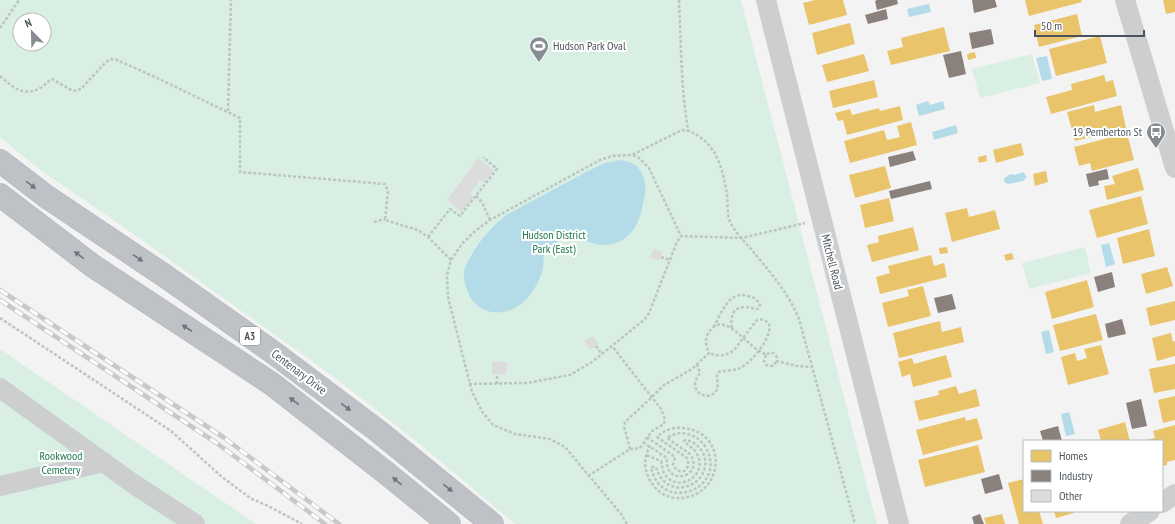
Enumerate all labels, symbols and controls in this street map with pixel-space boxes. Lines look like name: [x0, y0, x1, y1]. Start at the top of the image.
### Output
north arrow: [12, 12, 52, 52]
scale bar: [1035, 12, 1144, 38]
text: N: [23, 15, 34, 30]
text: 50 m: [1041, 18, 1062, 33]
sports icon: Hudson Park Oval: [528, 35, 550, 63]
place label: Hudson Park Oval: [553, 38, 626, 53]
bus stop icon: 19 Pemberton St: [1145, 121, 1167, 149]
place label: 19 Pemberton St: [1072, 124, 1143, 139]
one-way arrow: [26, 180, 36, 188]
park label: Hudson District Park (East): [522, 227, 586, 256]
street label: Mitchell Road: [818, 233, 847, 291]
one-way arrow: [74, 251, 85, 260]
one-way arrow: [133, 254, 143, 262]
one-way arrow: [182, 324, 192, 332]
road number: A3: [240, 327, 260, 345]
street label: Centenary Drive: [269, 346, 330, 397]
one-way arrow: [289, 397, 300, 406]
one-way arrow: [341, 403, 352, 411]
legend: [1023, 440, 1163, 512]
park label: Rookwood Cemetery: [40, 448, 82, 477]
text: Homes: [1059, 448, 1087, 463]
text: Industry: [1059, 468, 1093, 483]
one-way arrow: [392, 477, 402, 486]
one-way arrow: [443, 484, 454, 492]
text: Other: [1059, 488, 1083, 503]

